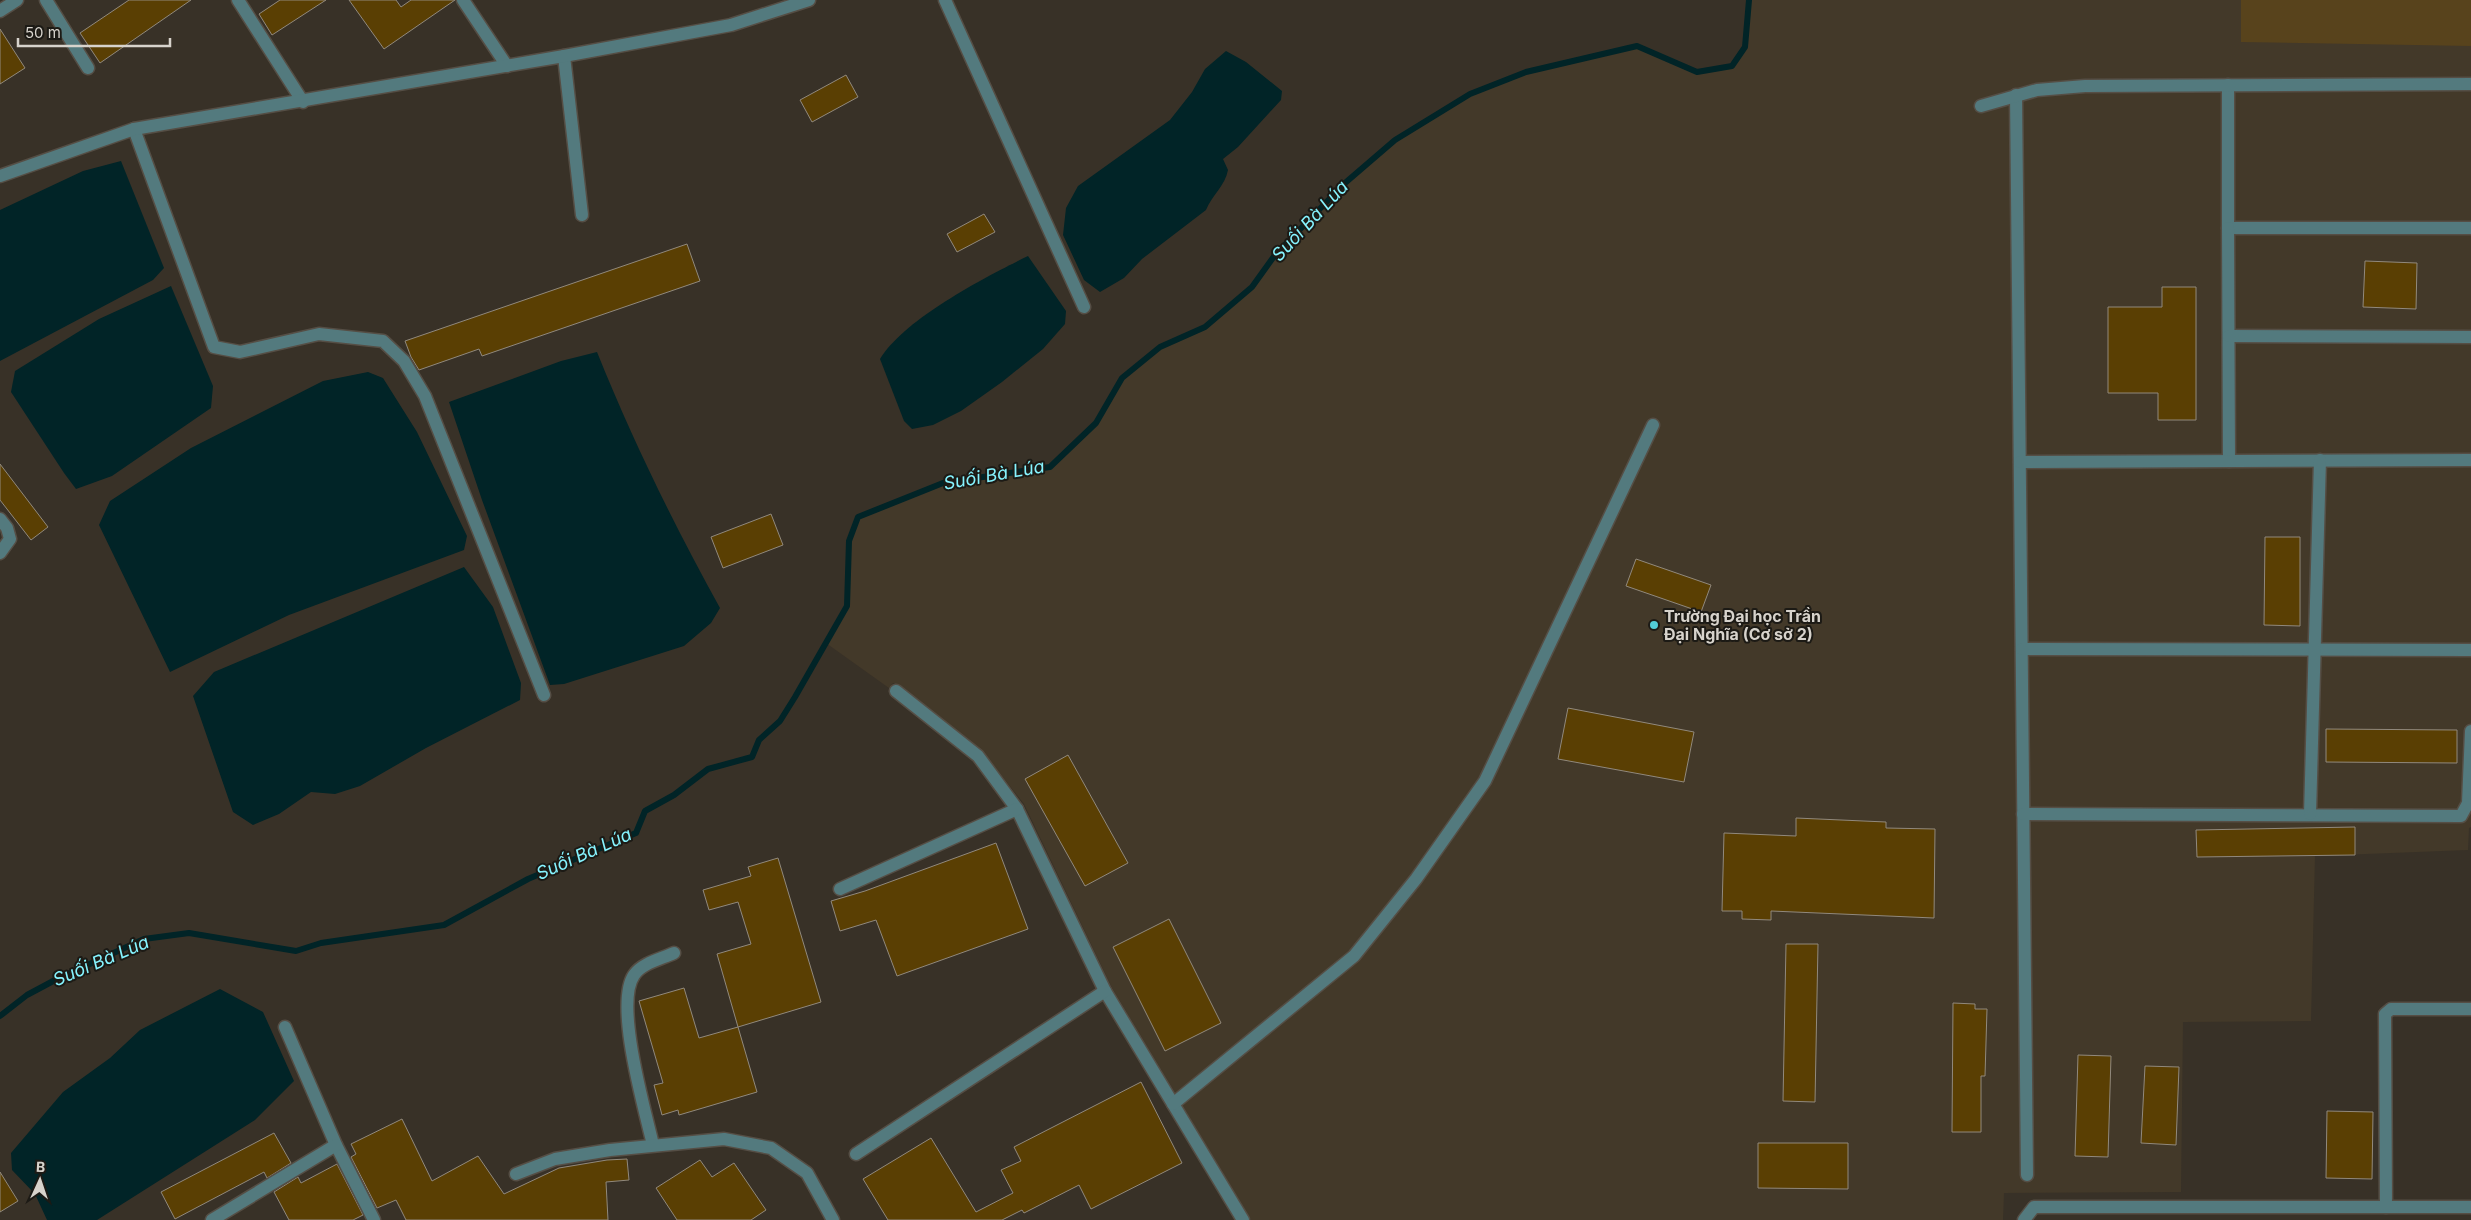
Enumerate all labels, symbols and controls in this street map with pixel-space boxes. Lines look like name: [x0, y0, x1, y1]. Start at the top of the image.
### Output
scale bar: [18, 15, 170, 47]
text: 50 m: [25, 23, 61, 42]
water label: Suối Bà Lúa: [1267, 176, 1352, 265]
water label: Suối Bà Lúa: [942, 455, 1046, 494]
place label: Trường Đại học Trần Đại Nghĩa (Cơ sở 2): [1664, 606, 1821, 644]
marker: Trường Đại học Trần Đại Nghĩa (Cơ sở 2): [1648, 619, 1660, 631]
water label: Suối Bà Lúa: [533, 823, 635, 884]
water label: Suối Bà Lúa: [50, 931, 152, 990]
north arrow: [15, 1155, 65, 1205]
text: B: [36, 1158, 46, 1175]

